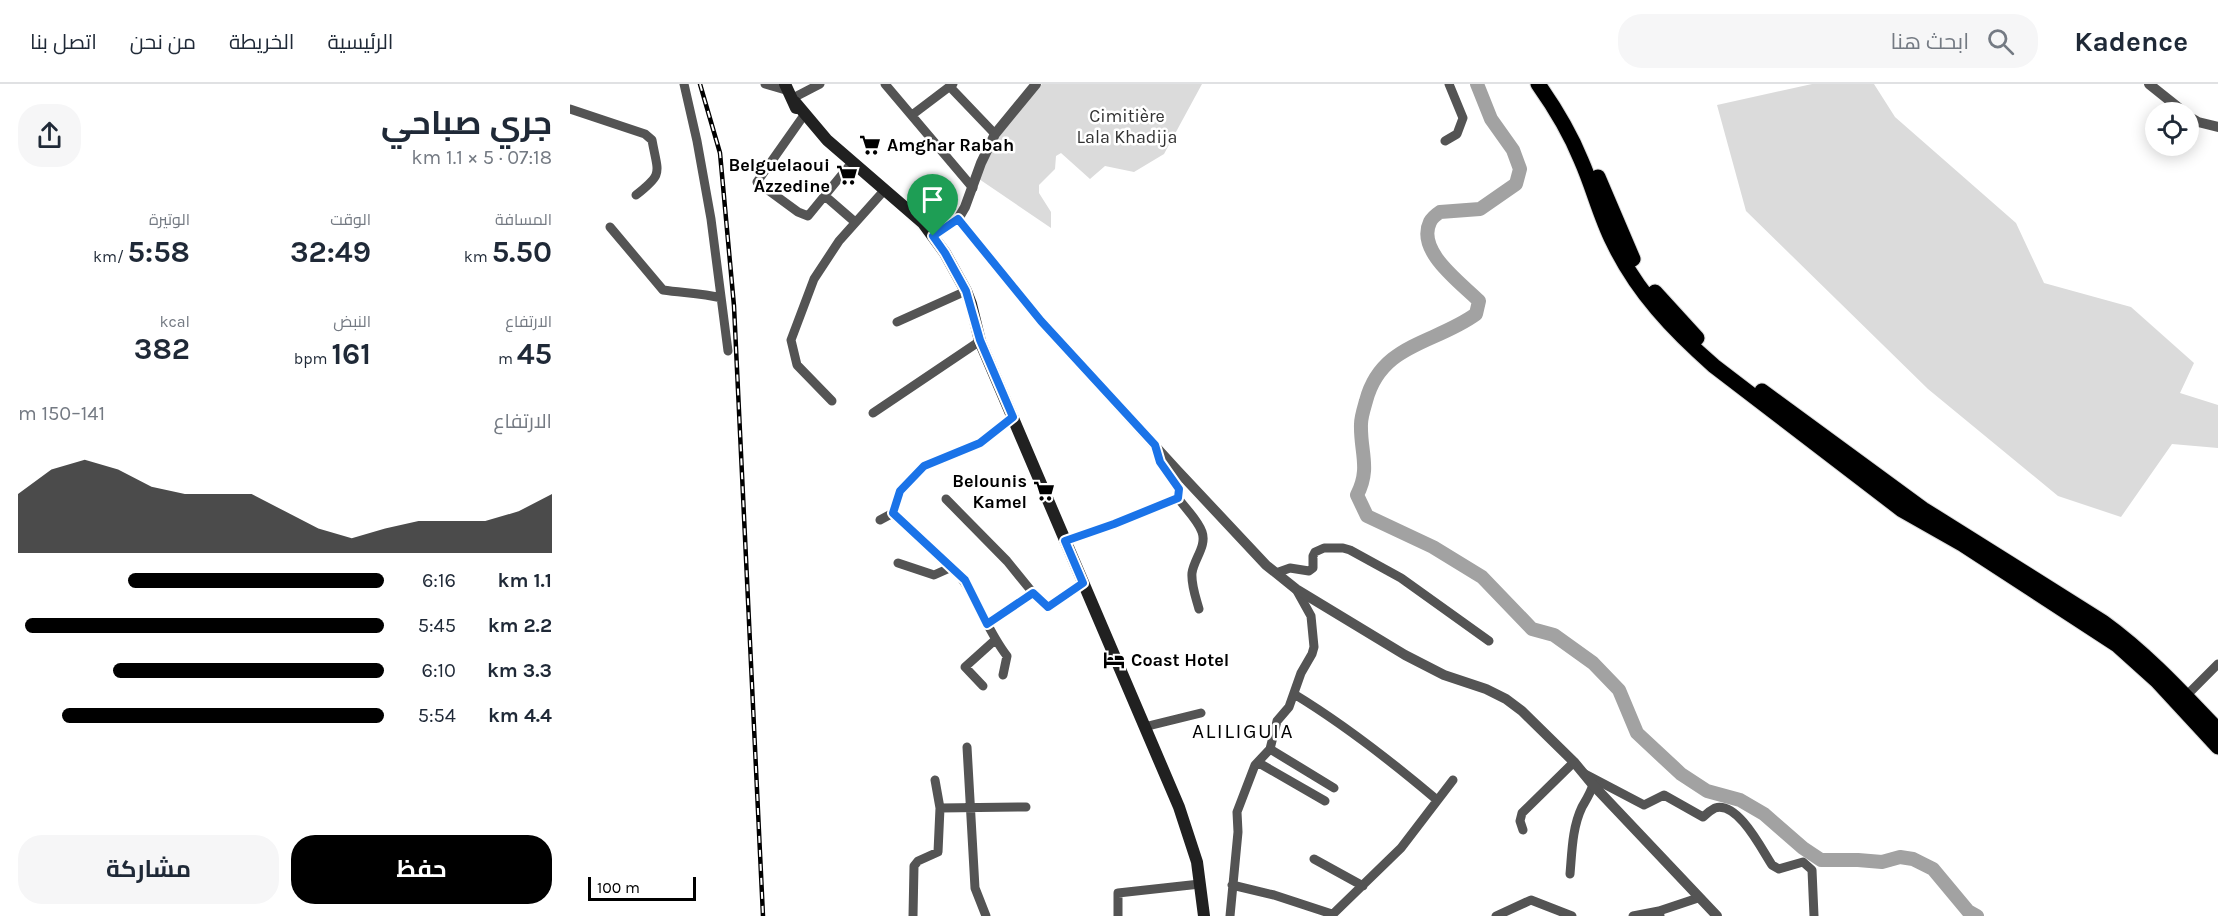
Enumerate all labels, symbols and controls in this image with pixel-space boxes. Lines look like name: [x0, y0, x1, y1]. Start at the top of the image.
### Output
search box: [1618, 14, 2038, 68]
icon: search: [1984, 25, 2017, 58]
text: Kadence: [2074, 25, 2188, 58]
text: ابحث هنا: [1890, 29, 1969, 55]
text: اتصل بنا: [30, 30, 97, 54]
text: من نحن: [130, 30, 196, 54]
text: الخريطة: [229, 30, 294, 54]
text: الرئيسية: [327, 30, 393, 54]
map controls: [2145, 102, 2199, 156]
button: locate: [2145, 102, 2199, 156]
button: share: [18, 104, 81, 167]
text: جري صباحي: [381, 104, 552, 142]
park label: Cimitière Lala Khadija: [1077, 105, 1177, 148]
supermarket icon: Amghar Rabah: [858, 133, 882, 157]
place label: Amghar Rabah: [887, 134, 1014, 156]
text: 07:18 · 5 × 1.1 km: [411, 146, 552, 169]
place label: Belguelaoui Azzedine: [729, 154, 830, 197]
supermarket icon: Belguelaoui Azzedine: [835, 163, 859, 187]
pin: [907, 174, 958, 236]
icon: arrive: [916, 183, 949, 216]
text: الوتيرة: [149, 210, 190, 229]
text: الوقت: [330, 210, 371, 229]
text: المسافة: [495, 210, 552, 229]
text: 5:58: [128, 234, 190, 270]
text: 32:49: [290, 234, 371, 270]
text: 5.50: [492, 234, 552, 270]
text: /km: [93, 247, 128, 266]
text: km: [464, 247, 492, 266]
text: kcal: [159, 312, 190, 331]
text: النبض: [333, 312, 371, 331]
text: الارتفاع: [505, 312, 552, 331]
text: 382: [134, 331, 190, 367]
text: 161: [331, 336, 371, 372]
text: 45: [517, 336, 552, 372]
text: bpm: [294, 349, 331, 368]
text: m: [498, 349, 517, 368]
text: 141–150 m: [18, 402, 105, 425]
text: الارتفاع: [493, 410, 552, 433]
place label: Belounis Kamel: [952, 470, 1027, 513]
supermarket icon: Belounis Kamel: [1032, 479, 1056, 503]
text: 6:16: [422, 569, 456, 592]
text: 1.1 km: [498, 569, 552, 592]
text: 5:45: [418, 614, 456, 637]
text: 2.2 km: [488, 614, 552, 637]
hotel icon: Coast Hotel: [1102, 648, 1126, 672]
place label: Coast Hotel: [1131, 649, 1229, 671]
text: 6:10: [421, 659, 456, 682]
text: 3.3 km: [487, 659, 552, 682]
text: 5:54: [418, 704, 456, 727]
text: 4.4 km: [488, 704, 552, 727]
district label: ALILIGUIA: [1192, 719, 1294, 743]
button: مشاركة: [18, 835, 279, 904]
button: حفظ: [291, 835, 552, 904]
scale bar: [588, 874, 696, 902]
text: 100 m: [597, 878, 640, 897]

